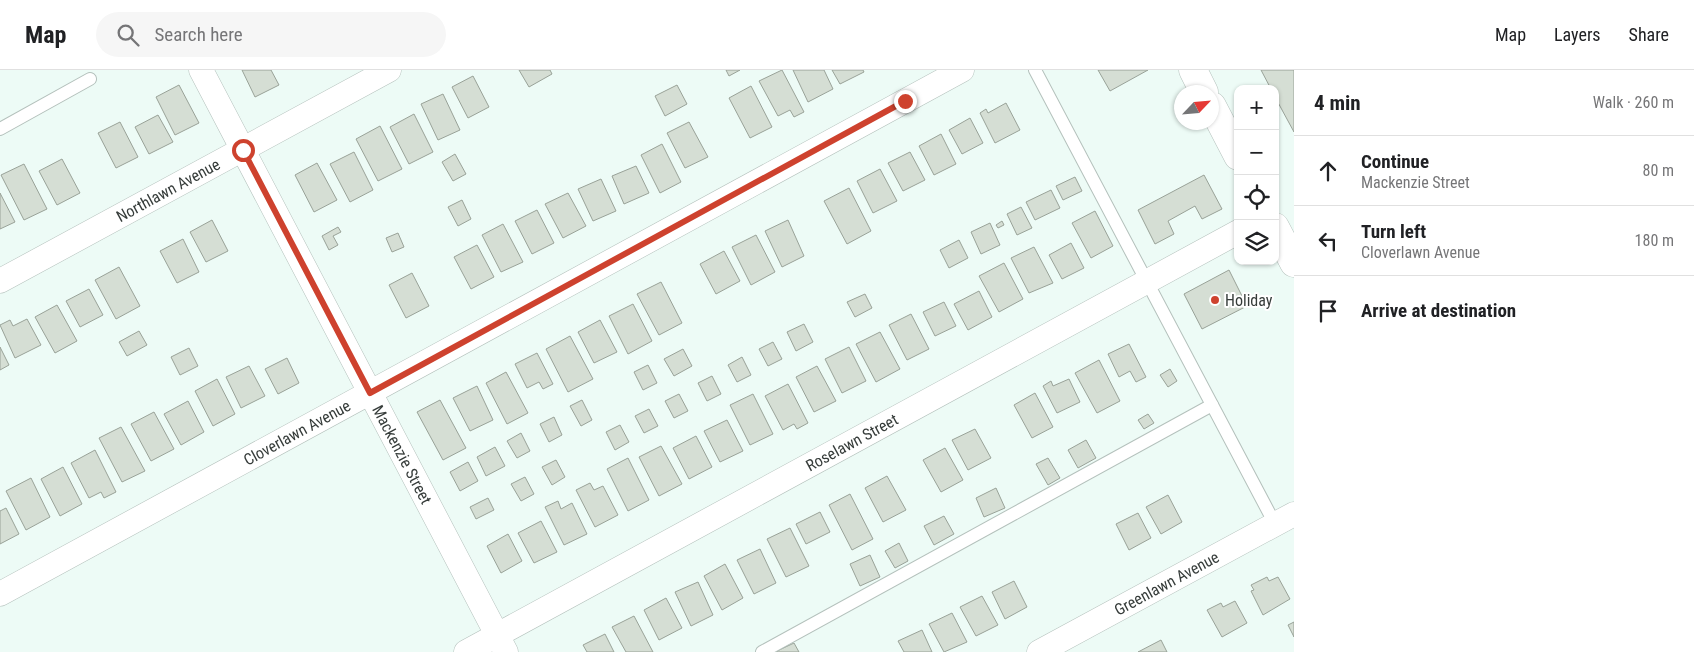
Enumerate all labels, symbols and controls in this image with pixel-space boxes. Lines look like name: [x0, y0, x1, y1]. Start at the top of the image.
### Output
search box: [96, 12, 446, 57]
text: Map: [25, 21, 66, 49]
icon: search: [114, 21, 142, 49]
text: Search here: [154, 23, 243, 46]
text: Map: [1495, 24, 1526, 45]
text: Layers: [1554, 24, 1601, 45]
text: Share: [1629, 24, 1669, 45]
north arrow: [1174, 85, 1219, 130]
map controls: [1234, 85, 1279, 265]
button: +: [1234, 85, 1279, 130]
route end: [894, 90, 917, 113]
text: 4 min: [1314, 91, 1361, 115]
text: Walk · 260 m: [1593, 93, 1674, 112]
button: −: [1234, 130, 1279, 175]
route start: [232, 139, 255, 162]
text: Continue: [1361, 150, 1429, 173]
street label: Northlawn Avenue: [113, 154, 223, 226]
icon: ahead: [1314, 157, 1342, 185]
text: 80 m: [1642, 161, 1674, 180]
text: Mackenzie Street: [1361, 173, 1470, 192]
button: locate: [1234, 175, 1279, 220]
button: layers: [1234, 220, 1279, 265]
text: Turn left: [1361, 220, 1426, 243]
icon: left: [1314, 227, 1342, 255]
text: 180 m: [1635, 231, 1674, 250]
text: Cloverlawn Avenue: [1361, 243, 1480, 262]
place label: Holiday: [1225, 291, 1273, 310]
marker: Holiday: [1209, 294, 1221, 306]
icon: arrive: [1314, 297, 1342, 325]
text: Arrive at destination: [1361, 299, 1516, 322]
street label: Cloverlawn Avenue: [240, 396, 354, 469]
street label: Mackenzie Street: [369, 402, 436, 507]
street label: Roselawn Street: [802, 409, 901, 475]
street label: Greenlawn Avenue: [1111, 547, 1222, 619]

